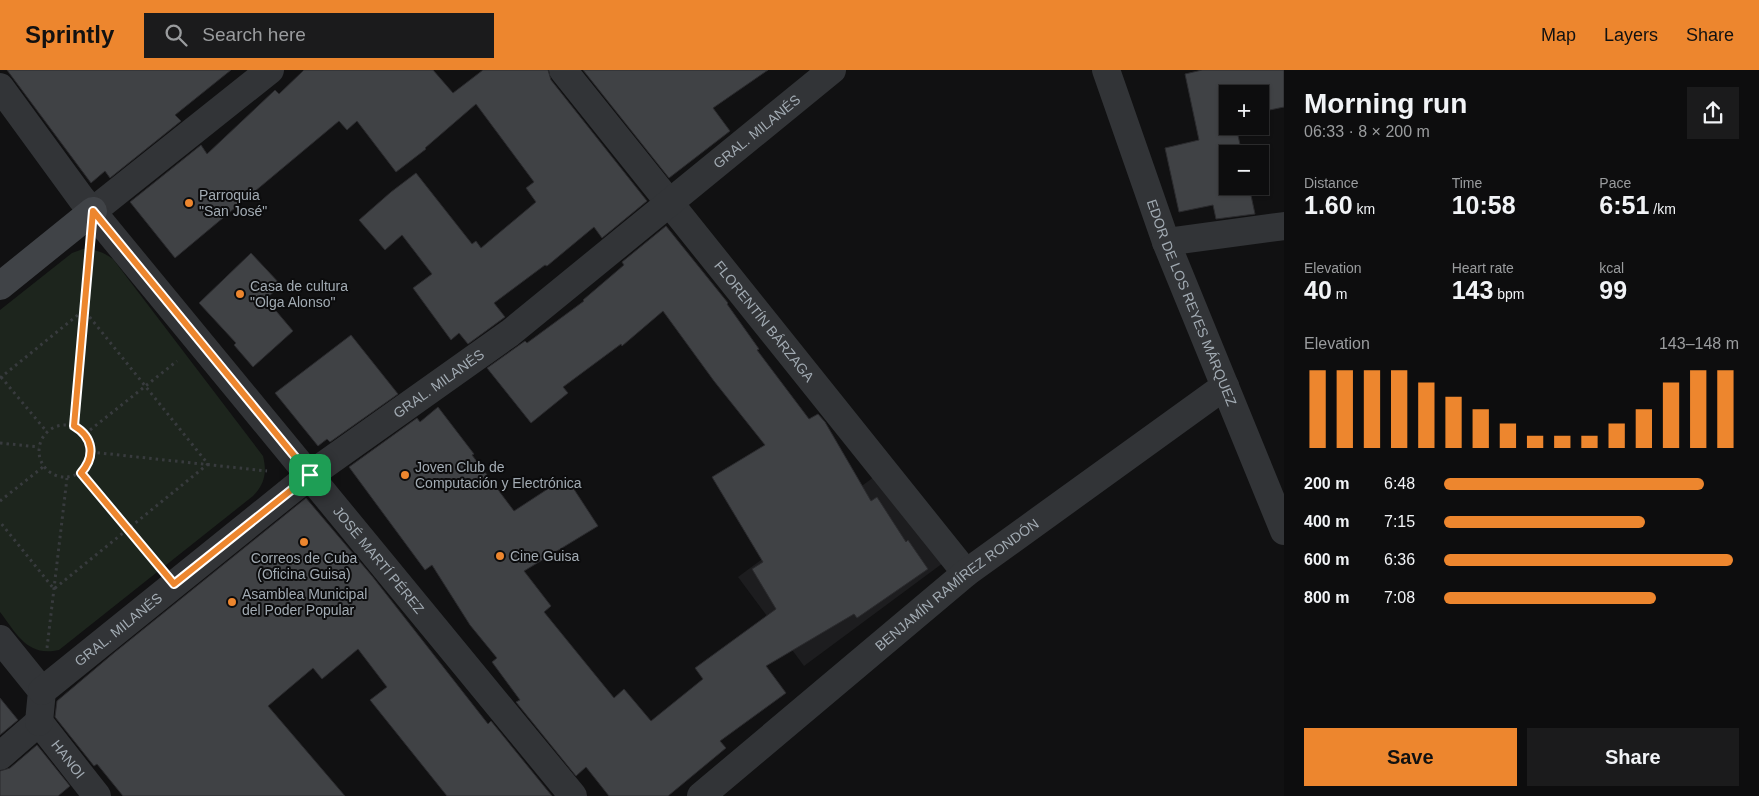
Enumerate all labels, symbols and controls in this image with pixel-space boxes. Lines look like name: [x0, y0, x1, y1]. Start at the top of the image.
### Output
search box: [144, 13, 494, 58]
text: Sprintly: [25, 21, 114, 48]
icon: search: [162, 21, 190, 49]
text: Search here: [202, 24, 306, 45]
text: Map: [1541, 25, 1576, 45]
text: Layers: [1604, 25, 1658, 45]
text: Share: [1686, 25, 1734, 45]
map controls: [1219, 85, 1269, 195]
button: +: [1219, 85, 1269, 135]
button: share: [1687, 87, 1739, 139]
text: Morning run: [1304, 88, 1467, 119]
street label: GRAL. MILANÉS: [710, 91, 803, 172]
text: 06:33 · 8 × 200 m: [1304, 123, 1430, 140]
button: −: [1219, 145, 1269, 195]
text: Distance: [1304, 175, 1358, 191]
text: Time: [1452, 175, 1482, 191]
text: Pace: [1599, 175, 1631, 191]
place label: Parroquia "San José": [199, 187, 267, 219]
text: 1.60: [1304, 191, 1353, 219]
text: 10:58: [1452, 191, 1516, 219]
text: 6:51: [1599, 191, 1649, 219]
marker: Parroquia "San José": [183, 197, 195, 209]
street label: EDOR DE LOS REYES MÁRQUEZ: [1144, 197, 1240, 409]
text: km: [1353, 201, 1375, 217]
text: /km: [1649, 201, 1676, 217]
street label: FLORENTÍN BÁRZAGA: [711, 258, 818, 385]
text: Elevation: [1304, 260, 1362, 276]
text: Heart rate: [1452, 260, 1514, 276]
text: kcal: [1599, 260, 1624, 276]
text: 40: [1304, 276, 1332, 304]
text: 143: [1452, 276, 1493, 304]
text: 99: [1599, 276, 1627, 304]
place label: Casa de cultura "Olga Alonso": [250, 278, 348, 310]
text: m: [1332, 286, 1347, 302]
text: bpm: [1493, 286, 1525, 302]
marker: Casa de cultura "Olga Alonso": [234, 288, 246, 300]
text: Elevation: [1304, 335, 1370, 352]
text: 143–148 m: [1659, 335, 1739, 352]
street label: GRAL. MILANÉS: [390, 346, 487, 421]
pin: [289, 454, 331, 496]
place label: Joven Club de Computación y Electrónica: [415, 459, 582, 491]
icon: arrive: [296, 461, 324, 489]
marker: Joven Club de Computación y Electrónica: [399, 469, 411, 481]
text: 200 m: [1304, 475, 1349, 492]
text: 6:48: [1384, 475, 1415, 492]
street label: JOSÉ MARTÍ PÉREZ: [330, 503, 428, 617]
text: 400 m: [1304, 513, 1349, 530]
text: 7:15: [1384, 513, 1415, 530]
street label: BENJAMÍN RAMÍREZ RONDÓN: [872, 515, 1042, 654]
marker: Correos de Cuba (Oficina Guisa): [298, 536, 310, 548]
place label: Cine Guisa: [510, 548, 579, 564]
place label: Correos de Cuba (Oficina Guisa): [251, 550, 358, 582]
marker: Cine Guisa: [494, 550, 506, 562]
text: 600 m: [1304, 551, 1349, 568]
text: 6:36: [1384, 551, 1415, 568]
place label: Asamblea Municipal del Poder Popular: [242, 586, 367, 618]
text: 800 m: [1304, 589, 1349, 606]
text: 7:08: [1384, 589, 1415, 606]
street label: GRAL. MILANÉS: [71, 590, 165, 669]
marker: Asamblea Municipal del Poder Popular: [226, 596, 238, 608]
button: Save: [1304, 728, 1517, 786]
button: Share: [1527, 728, 1739, 786]
street label: HANOI: [48, 737, 88, 782]

